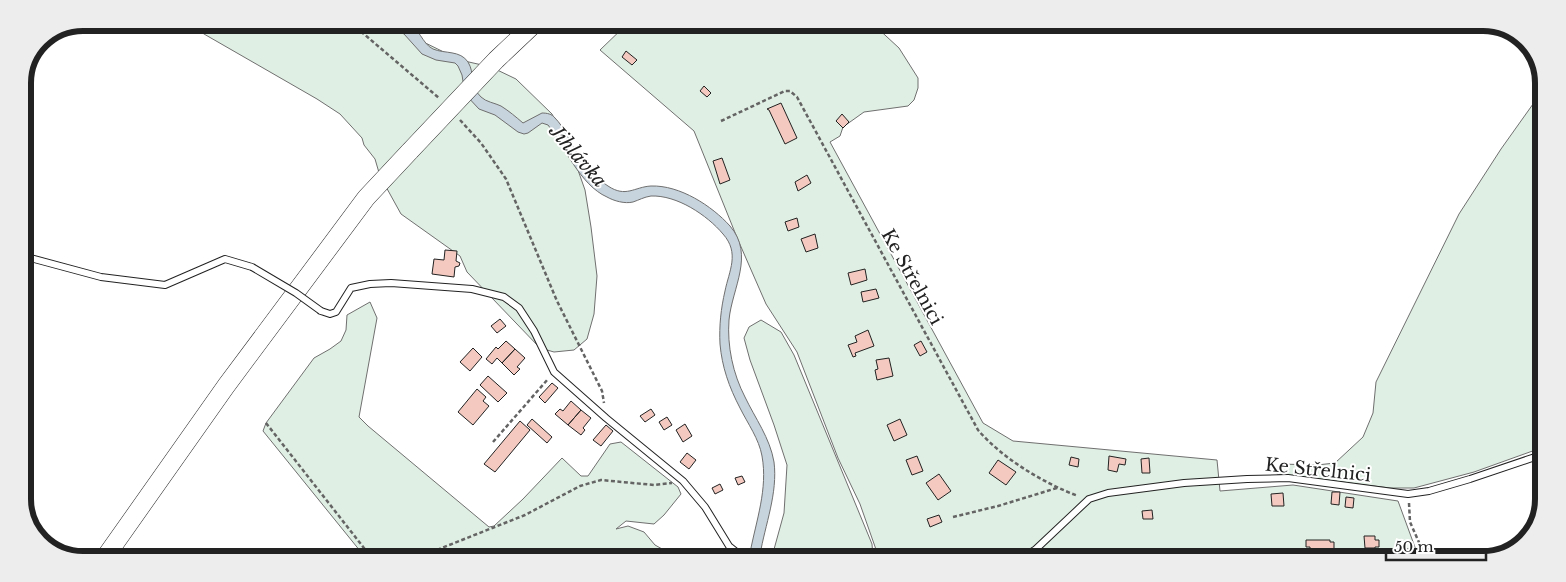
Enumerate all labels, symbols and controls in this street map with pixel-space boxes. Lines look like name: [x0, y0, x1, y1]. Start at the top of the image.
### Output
water label: Jihlávka: [544, 119, 612, 192]
street label: Ke Střelnici: [877, 225, 947, 329]
street label: Ke Střelnici: [1264, 454, 1372, 486]
scale bar: [1386, 530, 1486, 562]
text: 50 m: [1394, 537, 1434, 556]

